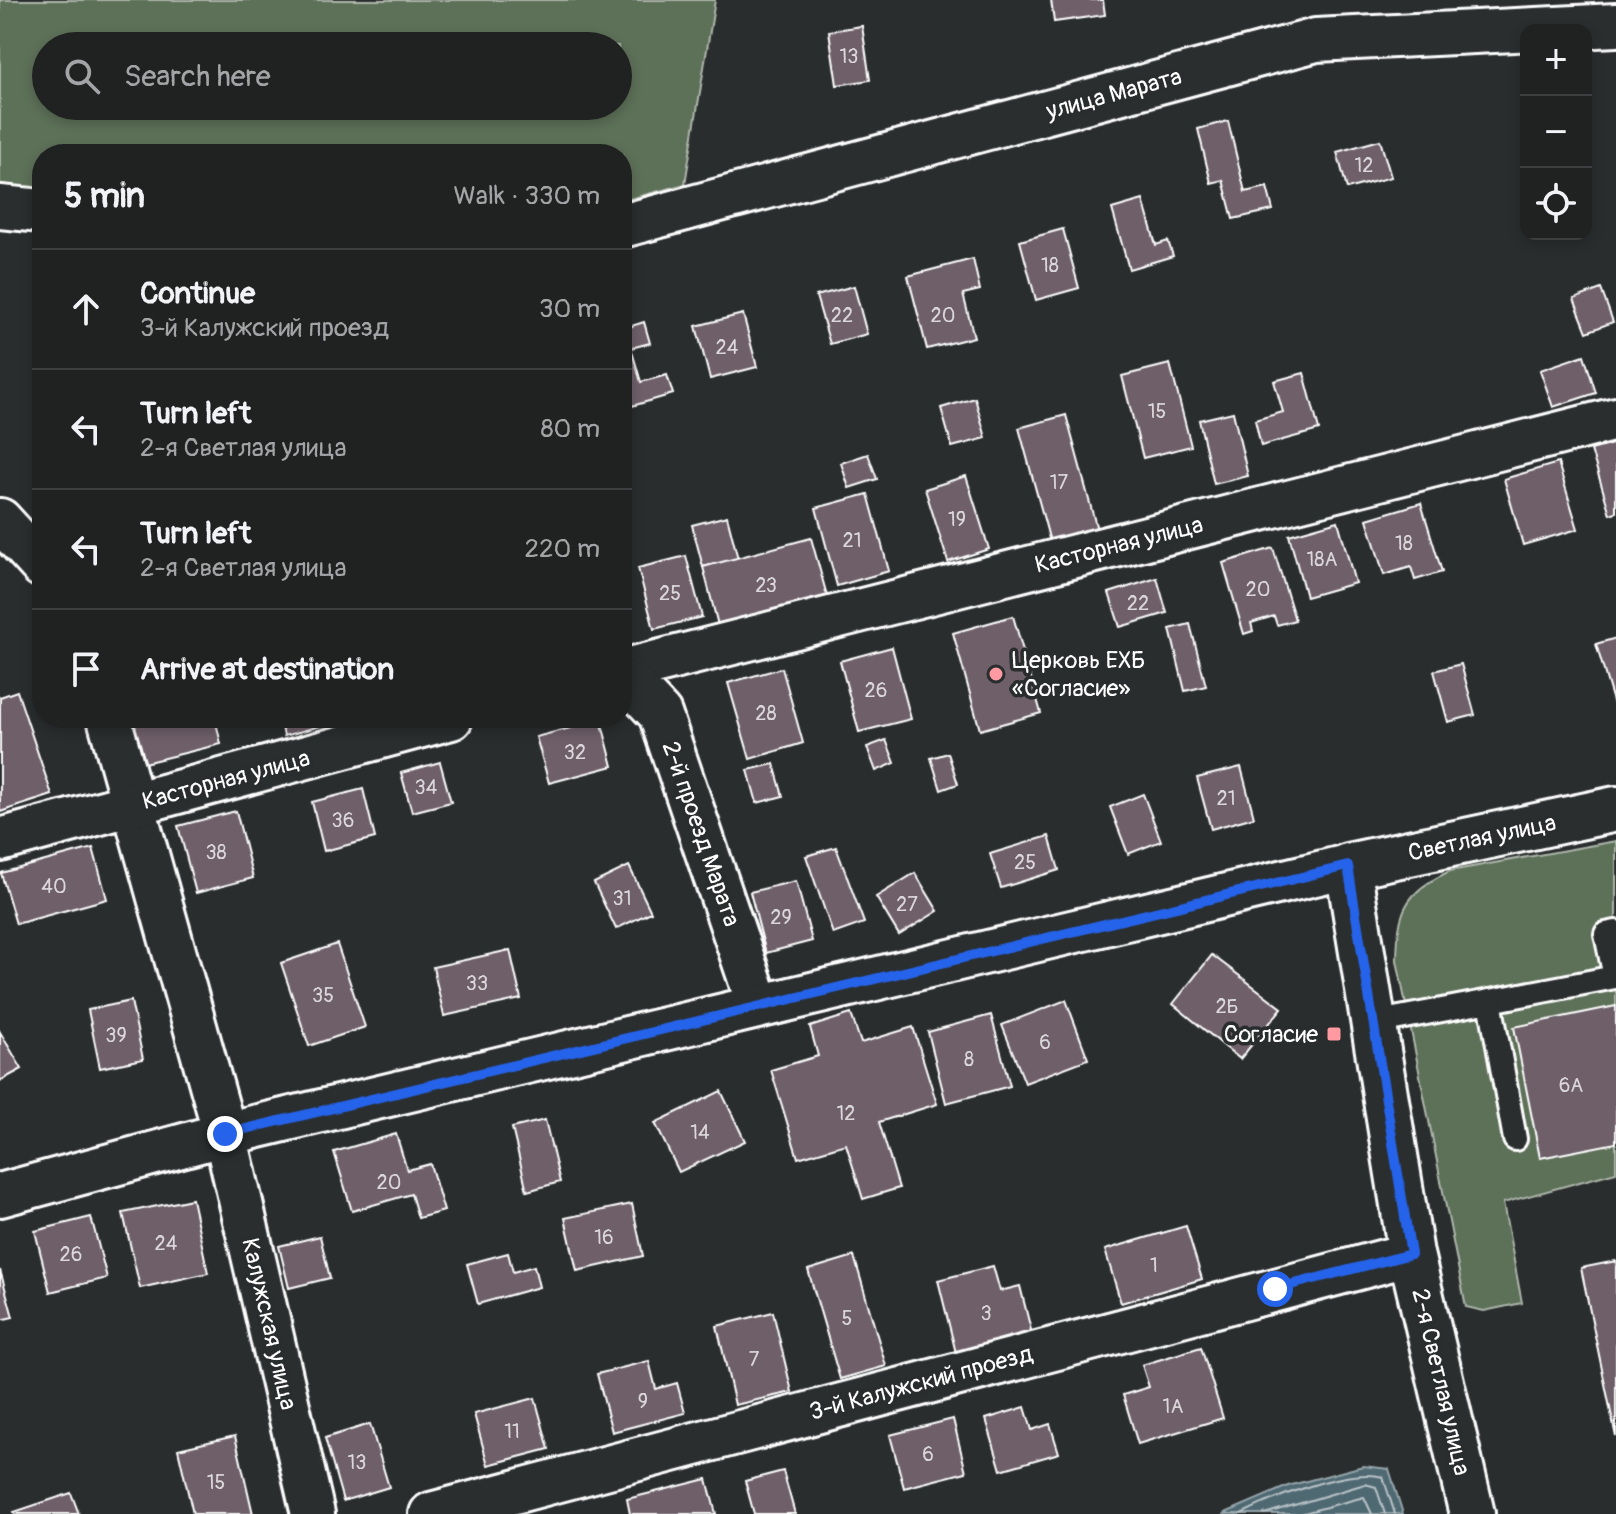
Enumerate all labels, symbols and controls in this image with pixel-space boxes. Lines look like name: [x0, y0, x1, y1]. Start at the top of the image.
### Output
map controls: [1520, 24, 1592, 240]
button: +: [1520, 24, 1592, 96]
search box: [32, 32, 632, 120]
house number: 13: [840, 44, 858, 69]
icon: search: [60, 54, 104, 98]
text: Search here: [124, 58, 271, 95]
street label: улица Марата: [1042, 62, 1185, 126]
button: −: [1520, 96, 1592, 168]
house number: 12: [1355, 153, 1374, 178]
button: locate: [1520, 168, 1592, 240]
text: 5 min: [64, 175, 145, 218]
text: Walk · 330 m: [453, 180, 600, 212]
house number: 18: [1041, 253, 1059, 278]
text: Continue: [140, 275, 255, 312]
icon: ahead: [64, 287, 108, 331]
text: 30 m: [539, 293, 600, 325]
house number: 22: [831, 303, 853, 328]
house number: 20: [931, 303, 955, 328]
text: 3-й Калужский проезд: [140, 312, 389, 344]
house number: 24: [716, 335, 739, 360]
text: Turn left: [140, 395, 251, 432]
house number: 15: [1148, 399, 1166, 424]
icon: left: [64, 407, 108, 451]
text: 80 m: [540, 413, 600, 445]
text: 2-я Светлая улица: [140, 432, 347, 464]
house number: 17: [1050, 470, 1069, 495]
house number: 19: [948, 507, 966, 532]
street label: Касторная улица: [1032, 510, 1206, 580]
text: Turn left: [140, 515, 251, 552]
icon: left: [64, 527, 108, 571]
house number: 21: [843, 528, 862, 553]
house number: 18: [1395, 531, 1413, 556]
text: 220 m: [524, 533, 600, 565]
house number: 18А: [1307, 547, 1337, 572]
text: 2-я Светлая улица: [140, 552, 347, 584]
house number: 23: [755, 573, 777, 598]
house number: 20: [1246, 577, 1270, 602]
house number: 25: [659, 581, 681, 606]
house number: 22: [1127, 591, 1149, 616]
place label: Церковь ЕХБ «Согласие»: [1012, 646, 1145, 703]
icon: arrive: [64, 647, 108, 691]
text: Arrive at destination: [140, 651, 394, 688]
marker: Церковь ЕХБ «Согласие»: [987, 665, 1005, 683]
house number: 26: [865, 678, 887, 703]
house number: 28: [755, 701, 777, 726]
street label: 2-й проезд Марата: [656, 738, 746, 930]
house number: 32: [564, 740, 586, 765]
street label: Касторная улица: [139, 744, 313, 816]
house number: 34: [415, 775, 438, 800]
house number: 21: [1217, 786, 1236, 811]
house number: 36: [332, 808, 354, 833]
street label: Светлая улица: [1405, 808, 1559, 868]
house number: 38: [205, 840, 227, 865]
house number: 25: [1014, 850, 1036, 875]
house number: 40: [41, 874, 67, 899]
house number: 31: [613, 886, 631, 911]
house number: 27: [896, 892, 918, 917]
house number: 29: [770, 905, 792, 930]
house number: 33: [466, 971, 488, 996]
house number: 35: [312, 983, 334, 1008]
house number: 2Б: [1215, 994, 1239, 1019]
place label: Согласие: [1224, 1020, 1318, 1049]
house number: 39: [105, 1023, 127, 1048]
marker: Согласие: [1325, 1025, 1343, 1043]
house number: 6: [1039, 1030, 1051, 1055]
house number: 8: [964, 1047, 974, 1072]
house number: 6А: [1559, 1073, 1583, 1098]
house number: 12: [837, 1101, 856, 1126]
route end: [207, 1116, 243, 1152]
house number: 14: [690, 1120, 710, 1145]
house number: 20: [377, 1170, 401, 1195]
house number: 16: [594, 1225, 614, 1250]
house number: 24: [155, 1231, 178, 1256]
street label: Калужская улица: [235, 1235, 303, 1413]
house number: 26: [60, 1242, 82, 1267]
house number: 1: [1150, 1253, 1158, 1278]
route start: [1257, 1271, 1293, 1307]
street label: 2-я Светлая улица: [1405, 1286, 1477, 1478]
house number: 3: [980, 1301, 992, 1326]
house number: 5: [842, 1306, 852, 1331]
street label: 3-й Калужский проезд: [806, 1339, 1036, 1427]
house number: 7: [749, 1347, 760, 1372]
house number: 9: [638, 1389, 648, 1414]
house number: 1А: [1163, 1394, 1183, 1419]
house number: 11: [504, 1419, 520, 1444]
house number: 6: [922, 1442, 934, 1467]
house number: 13: [348, 1450, 366, 1475]
house number: 15: [207, 1470, 225, 1495]

